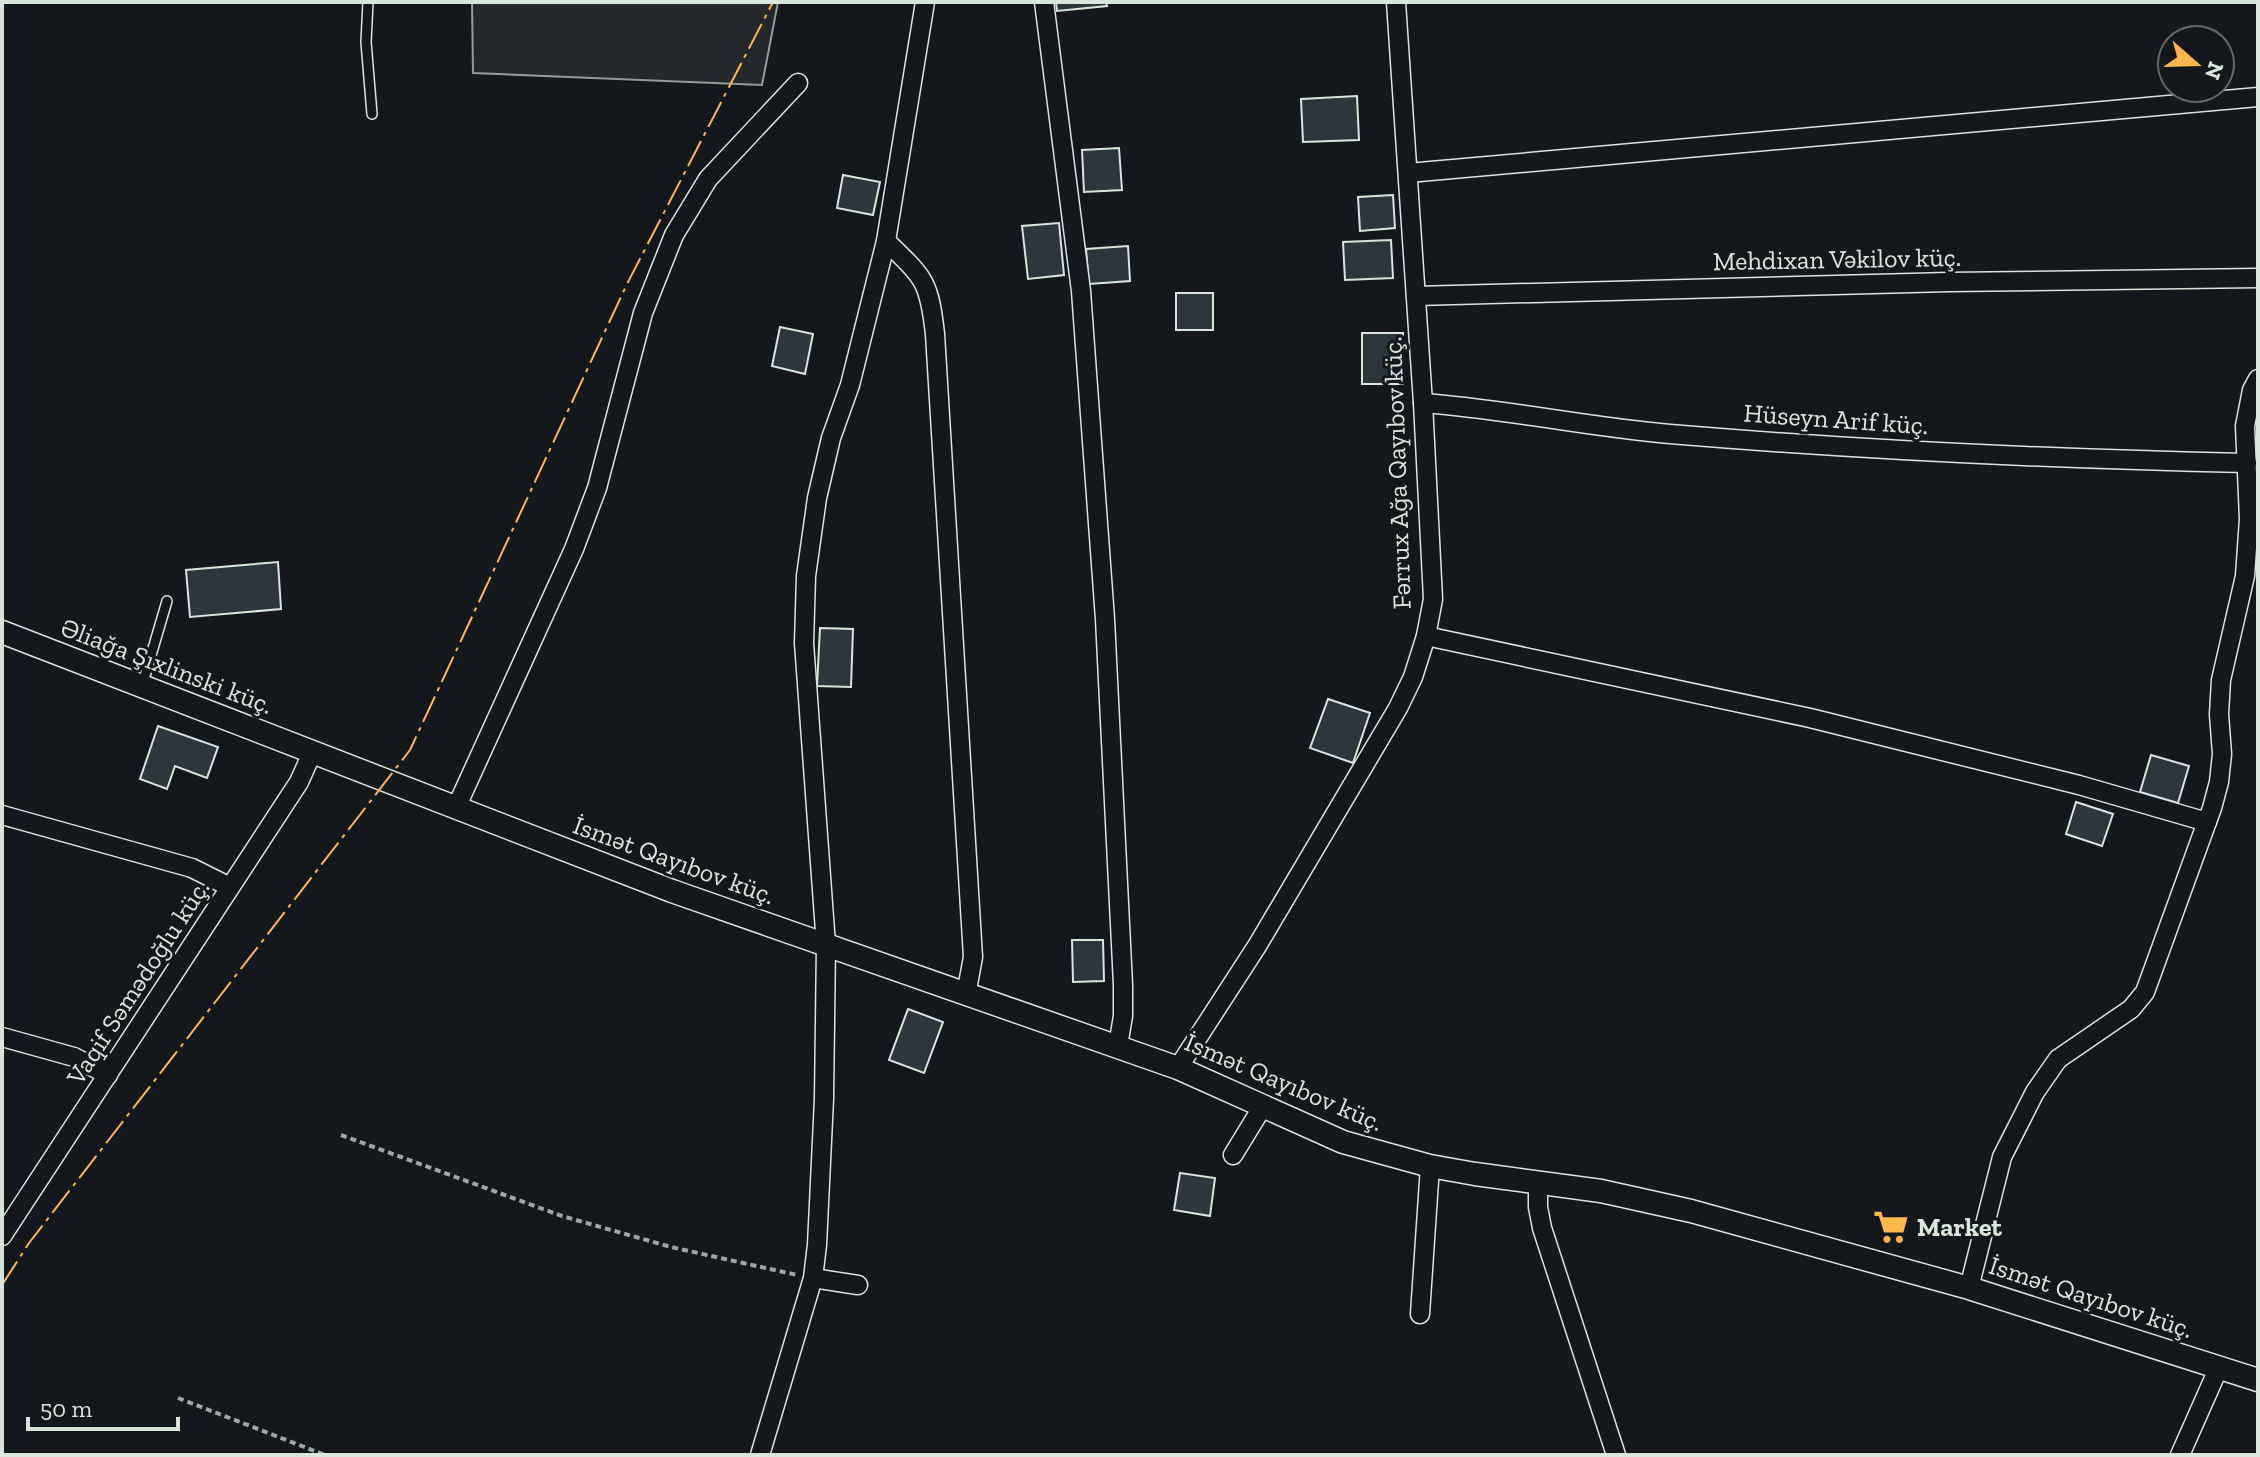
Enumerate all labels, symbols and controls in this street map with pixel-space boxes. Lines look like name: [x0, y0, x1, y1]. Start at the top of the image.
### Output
north arrow: [2156, 24, 2236, 104]
text: N: [2199, 58, 2230, 83]
street label: Mehdixan Vəkilov küç.: [1713, 241, 1961, 277]
street label: Fərrux Ağa Qayıbov küç.: [1376, 336, 1418, 610]
street label: Hüseyn Arif küç.: [1743, 397, 1929, 441]
street label: Əliağa Şıxlinski küç.: [57, 611, 277, 721]
street label: İsmət Qayıbov küç.: [569, 809, 779, 911]
street label: Vaqif Səmədoğlu küç.: [59, 873, 216, 1092]
street label: İsmət Qayıbov küç.: [1180, 1026, 1388, 1138]
supermarket icon: Market: [1872, 1208, 1910, 1246]
place label: Market: [1917, 1211, 2002, 1243]
street label: İsmət Qayıbov küç.: [1985, 1249, 2197, 1345]
scale bar: [28, 1381, 178, 1431]
text: 50 m: [40, 1394, 93, 1423]

